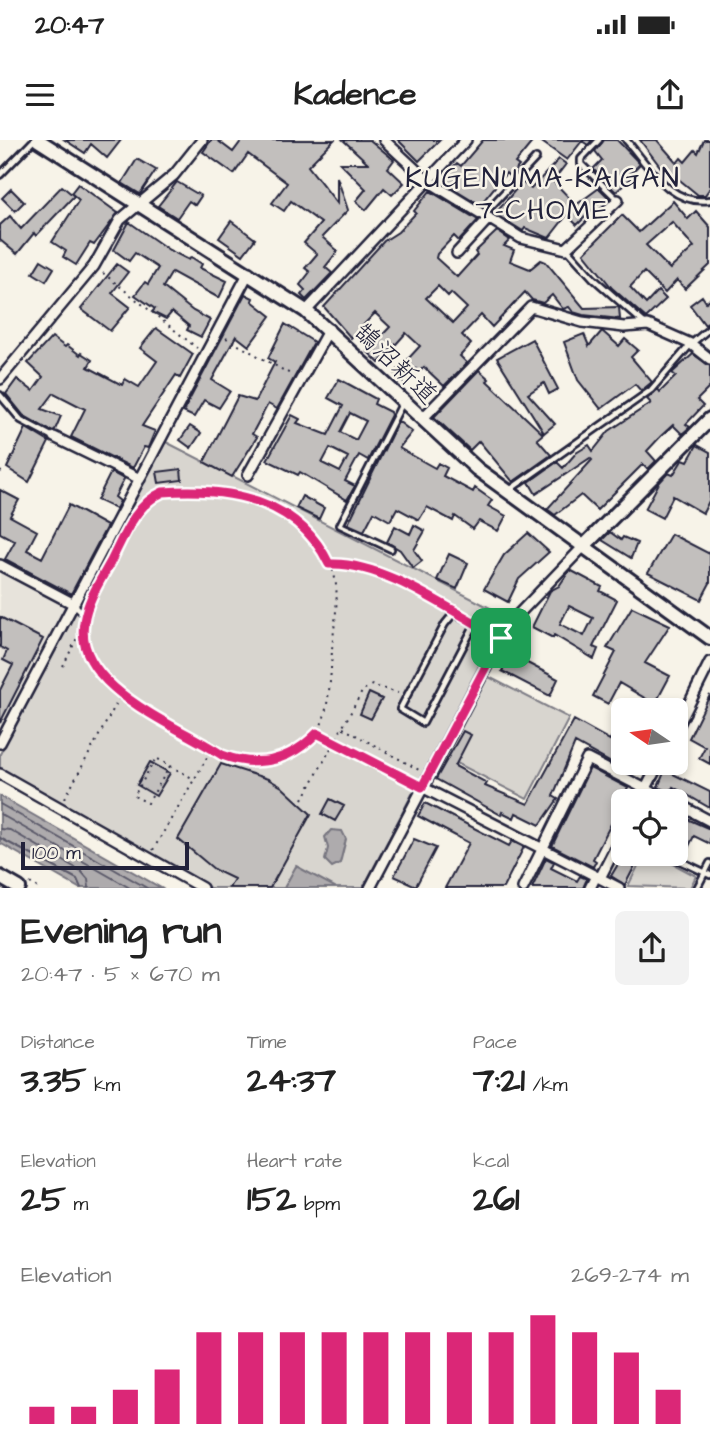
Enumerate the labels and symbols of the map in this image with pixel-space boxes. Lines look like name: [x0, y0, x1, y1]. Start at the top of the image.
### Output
district label: KUGENUMA-KAIGAN 7-CHOME: [405, 159, 681, 230]
street label: 鵠沼新道: [345, 315, 445, 413]
pin: [471, 608, 531, 668]
north arrow: [611, 698, 688, 775]
scale bar: [21, 839, 189, 871]

